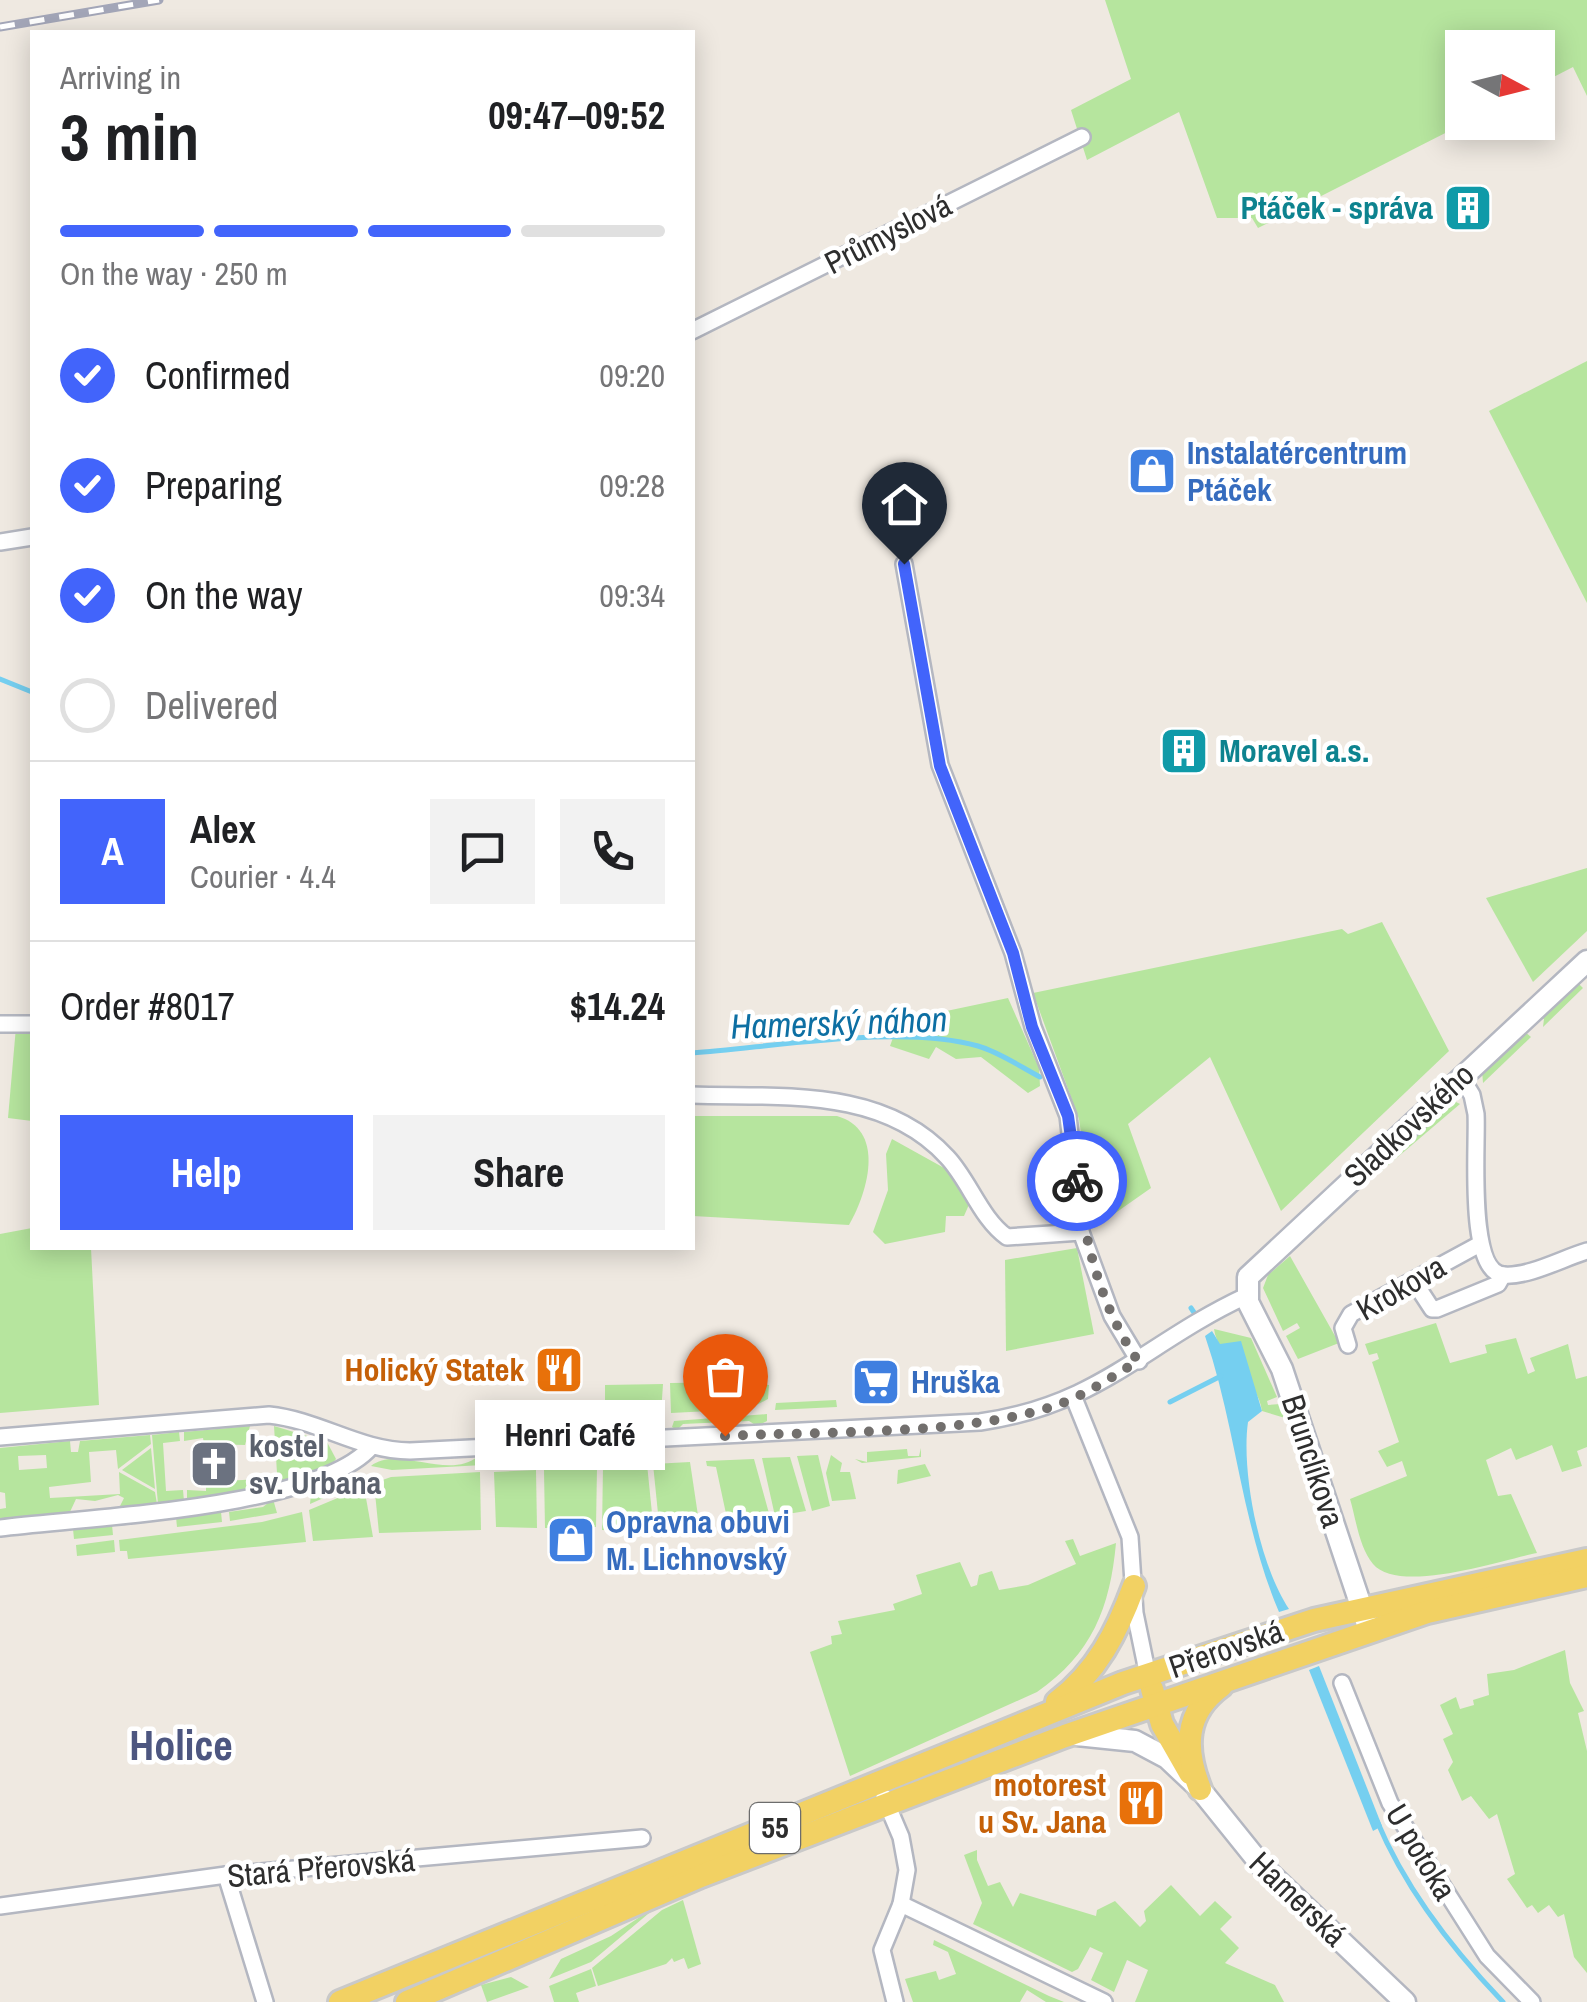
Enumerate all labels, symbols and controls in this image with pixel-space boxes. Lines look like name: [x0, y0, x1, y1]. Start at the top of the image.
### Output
north arrow: [1445, 30, 1555, 140]
map controls: [1445, 30, 1555, 140]
text: Arriving in: [60, 56, 181, 99]
text: 09:47–09:52: [488, 90, 665, 141]
text: 3 min: [60, 93, 199, 180]
building icon: Ptáček - správa: [1442, 182, 1494, 234]
street label: Průmyslová: [817, 183, 959, 284]
place label: Ptáček - správa: [1240, 186, 1433, 229]
text: On the way · 250 m: [60, 252, 288, 295]
icon: check: [60, 348, 115, 403]
text: Confirmed: [145, 350, 290, 401]
text: 09:20: [599, 354, 665, 397]
place label: Instalatércentrum Ptáček: [1187, 431, 1407, 511]
shop icon: Instalatércentrum Ptáček: [1126, 445, 1178, 497]
icon: check: [60, 458, 115, 513]
text: Preparing: [145, 460, 282, 511]
pin: [862, 462, 947, 565]
text: 09:28: [599, 464, 665, 507]
icon: home: [877, 477, 932, 532]
icon: check: [60, 568, 115, 623]
text: On the way: [145, 570, 303, 621]
text: 09:34: [599, 574, 665, 617]
text: Delivered: [145, 680, 278, 731]
building icon: Moravel a.s.: [1158, 725, 1210, 777]
place label: Moravel a.s.: [1219, 729, 1369, 772]
button: chat: [430, 799, 535, 904]
button: phone: [560, 799, 665, 904]
text: Alex: [190, 804, 256, 855]
text: A: [101, 826, 124, 877]
text: Courier · 4.4: [190, 855, 336, 898]
text: Order #8017: [60, 981, 235, 1032]
text: $14.24: [570, 981, 665, 1032]
water label: Hamerský náhon: [730, 995, 948, 1050]
street label: Sladkovského: [1334, 1053, 1483, 1196]
button: Help: [60, 1115, 353, 1230]
button: Share: [373, 1115, 665, 1230]
courier: [1027, 1131, 1127, 1231]
icon: bike: [1050, 1154, 1105, 1209]
street label: Krokova: [1348, 1245, 1454, 1330]
pin: [683, 1334, 768, 1437]
restaurant icon: Holický Statek: [533, 1344, 585, 1396]
place label: Holický Statek: [345, 1348, 524, 1391]
icon: bag: [698, 1349, 753, 1404]
supermarket icon: Hruška: [850, 1356, 902, 1408]
place label: Hruška: [911, 1360, 1000, 1403]
street label: Brunclíkova: [1272, 1389, 1355, 1533]
callout: Henri Café: [475, 1401, 665, 1471]
text: Henri Café: [504, 1413, 636, 1456]
place label: kostel sv. Urbana: [249, 1424, 382, 1504]
church icon: kostel sv. Urbana: [188, 1438, 240, 1490]
place label: Opravna obuvi M. Lichnovský: [606, 1500, 790, 1580]
shop icon: Opravna obuvi M. Lichnovský: [545, 1514, 597, 1566]
street label: Přerovská: [1163, 1609, 1289, 1688]
district label: Holice: [129, 1717, 233, 1773]
place label: motorest u Sv. Jana: [978, 1763, 1106, 1843]
restaurant icon: motorest u Sv. Jana: [1115, 1777, 1167, 1829]
street label: U potoka: [1376, 1796, 1467, 1908]
road number: 55: [750, 1803, 800, 1853]
street label: Stará Přerovská: [225, 1838, 417, 1897]
street label: Hamerská: [1240, 1842, 1357, 1956]

